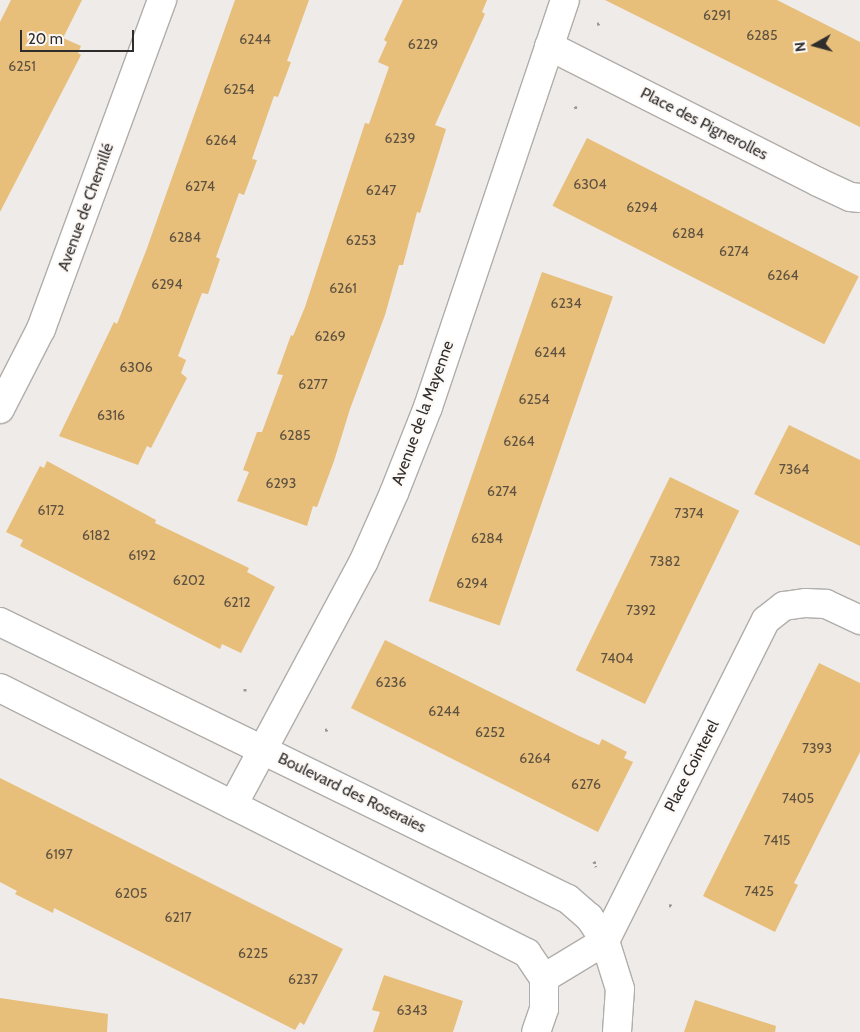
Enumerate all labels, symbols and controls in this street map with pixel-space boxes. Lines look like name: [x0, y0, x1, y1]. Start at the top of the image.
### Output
house number: 6291: [703, 7, 731, 23]
scale bar: [22, 20, 136, 52]
north arrow: [790, 20, 840, 70]
house number: 6285: [746, 27, 778, 43]
text: 20 m: [28, 30, 63, 48]
house number: 6244: [239, 31, 271, 47]
house number: 6229: [408, 36, 438, 52]
text: N: [791, 41, 810, 53]
house number: 6251: [8, 58, 36, 74]
house number: 6254: [224, 81, 254, 97]
street label: Place des Pignerolles: [637, 84, 771, 164]
house number: 6239: [385, 130, 415, 146]
house number: 6264: [205, 132, 237, 148]
street label: Avenue de Chemillé: [54, 140, 118, 274]
house number: 6304: [573, 176, 607, 192]
house number: 6274: [185, 178, 215, 194]
house number: 6247: [366, 182, 396, 198]
house number: 6294: [626, 199, 658, 215]
house number: 6284: [672, 225, 704, 241]
house number: 6284: [169, 229, 201, 245]
house number: 6253: [346, 232, 376, 248]
house number: 6274: [719, 243, 749, 259]
house number: 6264: [767, 267, 799, 283]
house number: 6294: [151, 276, 183, 292]
house number: 6261: [329, 280, 357, 296]
house number: 6234: [551, 295, 581, 311]
house number: 6269: [314, 328, 346, 344]
street label: Avenue de la Mayenne: [388, 338, 458, 488]
house number: 6244: [534, 344, 566, 360]
house number: 6306: [119, 359, 153, 375]
house number: 6277: [298, 376, 328, 392]
house number: 6254: [519, 391, 549, 407]
house number: 6316: [97, 407, 125, 423]
house number: 6285: [279, 427, 311, 443]
house number: 6264: [503, 433, 535, 449]
house number: 7364: [779, 461, 809, 477]
house number: 6293: [266, 475, 296, 491]
house number: 6274: [487, 483, 517, 499]
house number: 6172: [38, 502, 64, 518]
house number: 7374: [674, 505, 704, 521]
house number: 6182: [82, 527, 110, 543]
house number: 6284: [471, 530, 503, 546]
house number: 6192: [128, 547, 156, 563]
house number: 7382: [650, 553, 680, 569]
house number: 6202: [173, 572, 205, 588]
house number: 6294: [456, 575, 488, 591]
house number: 6212: [223, 594, 251, 610]
house number: 7392: [626, 602, 656, 618]
house number: 7404: [601, 650, 633, 666]
house number: 6236: [376, 674, 406, 690]
house number: 6244: [428, 703, 460, 719]
street label: Place Cointerel: [661, 717, 723, 815]
house number: 6252: [475, 724, 505, 740]
house number: 7393: [802, 740, 832, 756]
street label: Boulevard des Roseraies: [275, 749, 429, 837]
house number: 6264: [519, 750, 551, 766]
house number: 6276: [571, 776, 601, 792]
house number: 7405: [782, 790, 814, 806]
house number: 7415: [764, 832, 790, 848]
house number: 6197: [45, 846, 73, 862]
house number: 7425: [744, 883, 774, 899]
house number: 6205: [115, 885, 147, 901]
house number: 6217: [165, 909, 191, 925]
house number: 6225: [238, 945, 268, 961]
house number: 6237: [288, 971, 318, 987]
house number: 6343: [396, 1002, 428, 1018]

